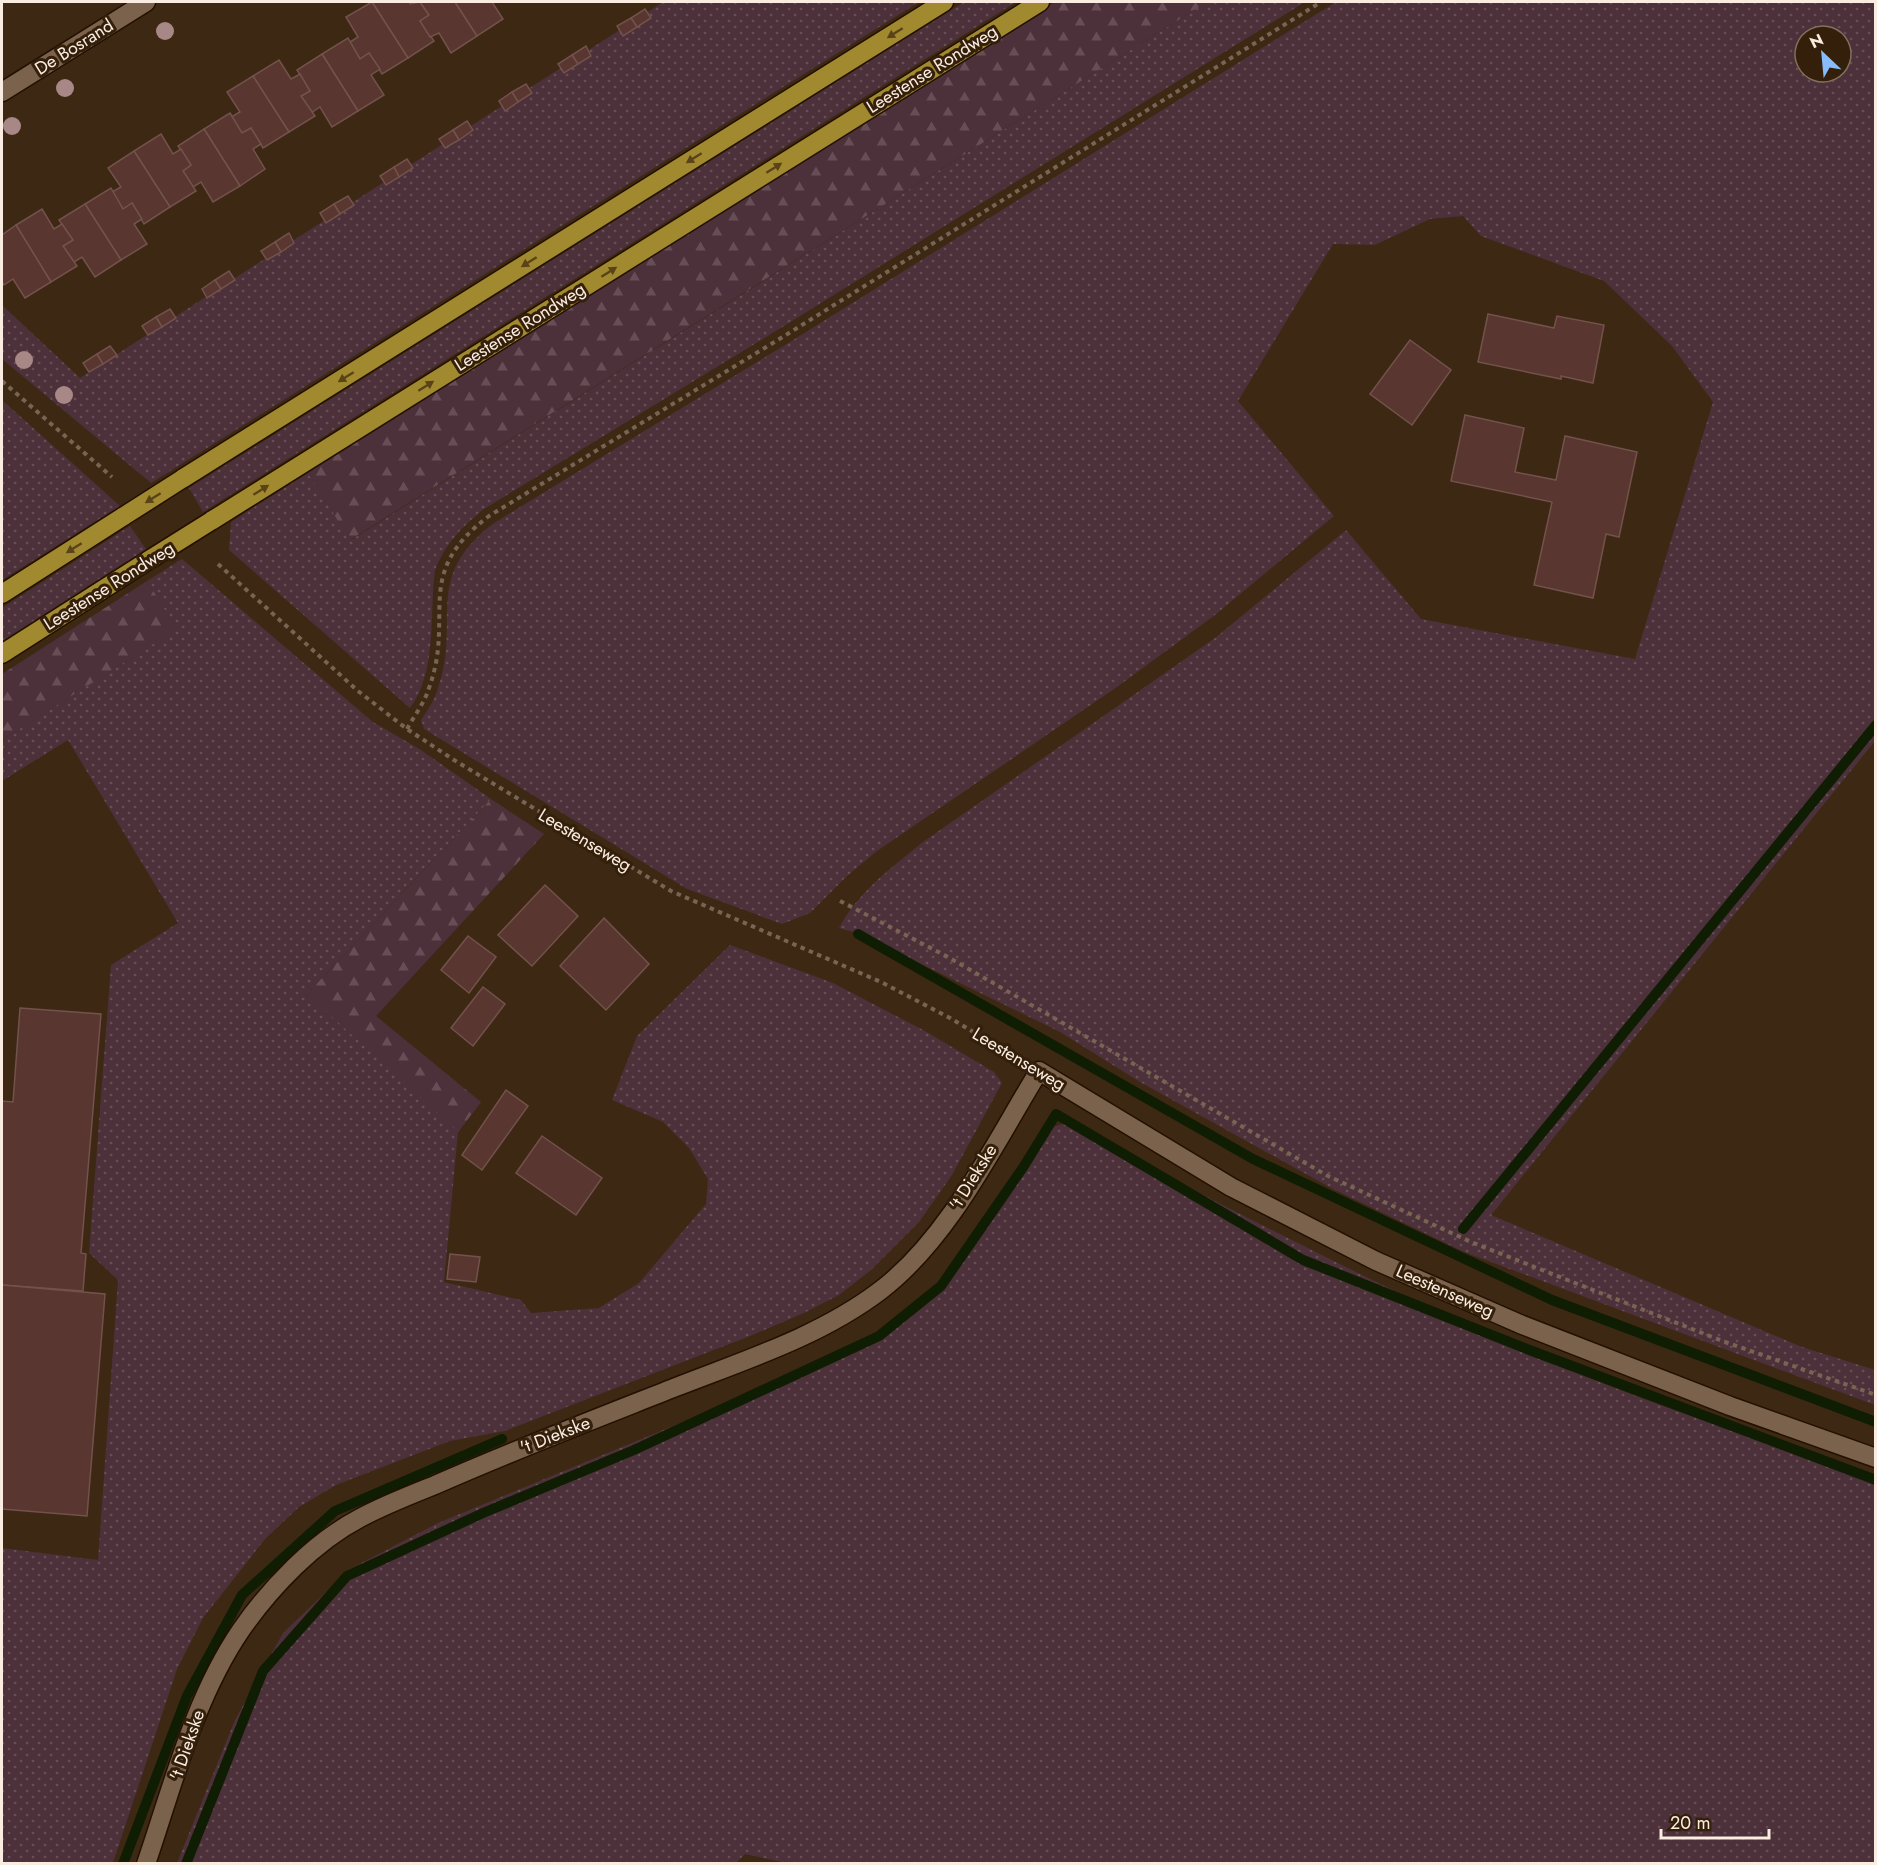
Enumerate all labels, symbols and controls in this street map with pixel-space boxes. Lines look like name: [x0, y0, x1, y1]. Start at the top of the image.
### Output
street label: De Bosrand: [30, 13, 118, 81]
street label: Leestense Rondweg: [862, 18, 1002, 120]
north arrow: [1793, 24, 1853, 84]
one-way arrow: [886, 27, 903, 38]
text: N: [1806, 28, 1827, 54]
one-way arrow: [686, 153, 702, 164]
one-way arrow: [766, 163, 782, 174]
one-way arrow: [521, 256, 537, 268]
one-way arrow: [601, 266, 617, 277]
street label: Leestense Rondweg: [450, 276, 590, 378]
one-way arrow: [337, 371, 354, 382]
one-way arrow: [418, 381, 434, 392]
one-way arrow: [253, 485, 269, 496]
one-way arrow: [145, 492, 161, 503]
street label: Leestense Rondweg: [39, 535, 179, 637]
one-way arrow: [66, 542, 82, 553]
street label: Leestenseweg: [533, 802, 637, 878]
street label: Leestenseweg: [967, 1021, 1071, 1097]
street label: 't Diekske: [943, 1139, 1003, 1215]
street label: Leestenseweg: [1392, 1258, 1498, 1324]
street label: 't Diekske: [516, 1410, 594, 1460]
street label: 't Diekske: [163, 1706, 211, 1784]
scale bar: [1661, 1802, 1769, 1840]
text: 20 m: [1670, 1810, 1710, 1836]

